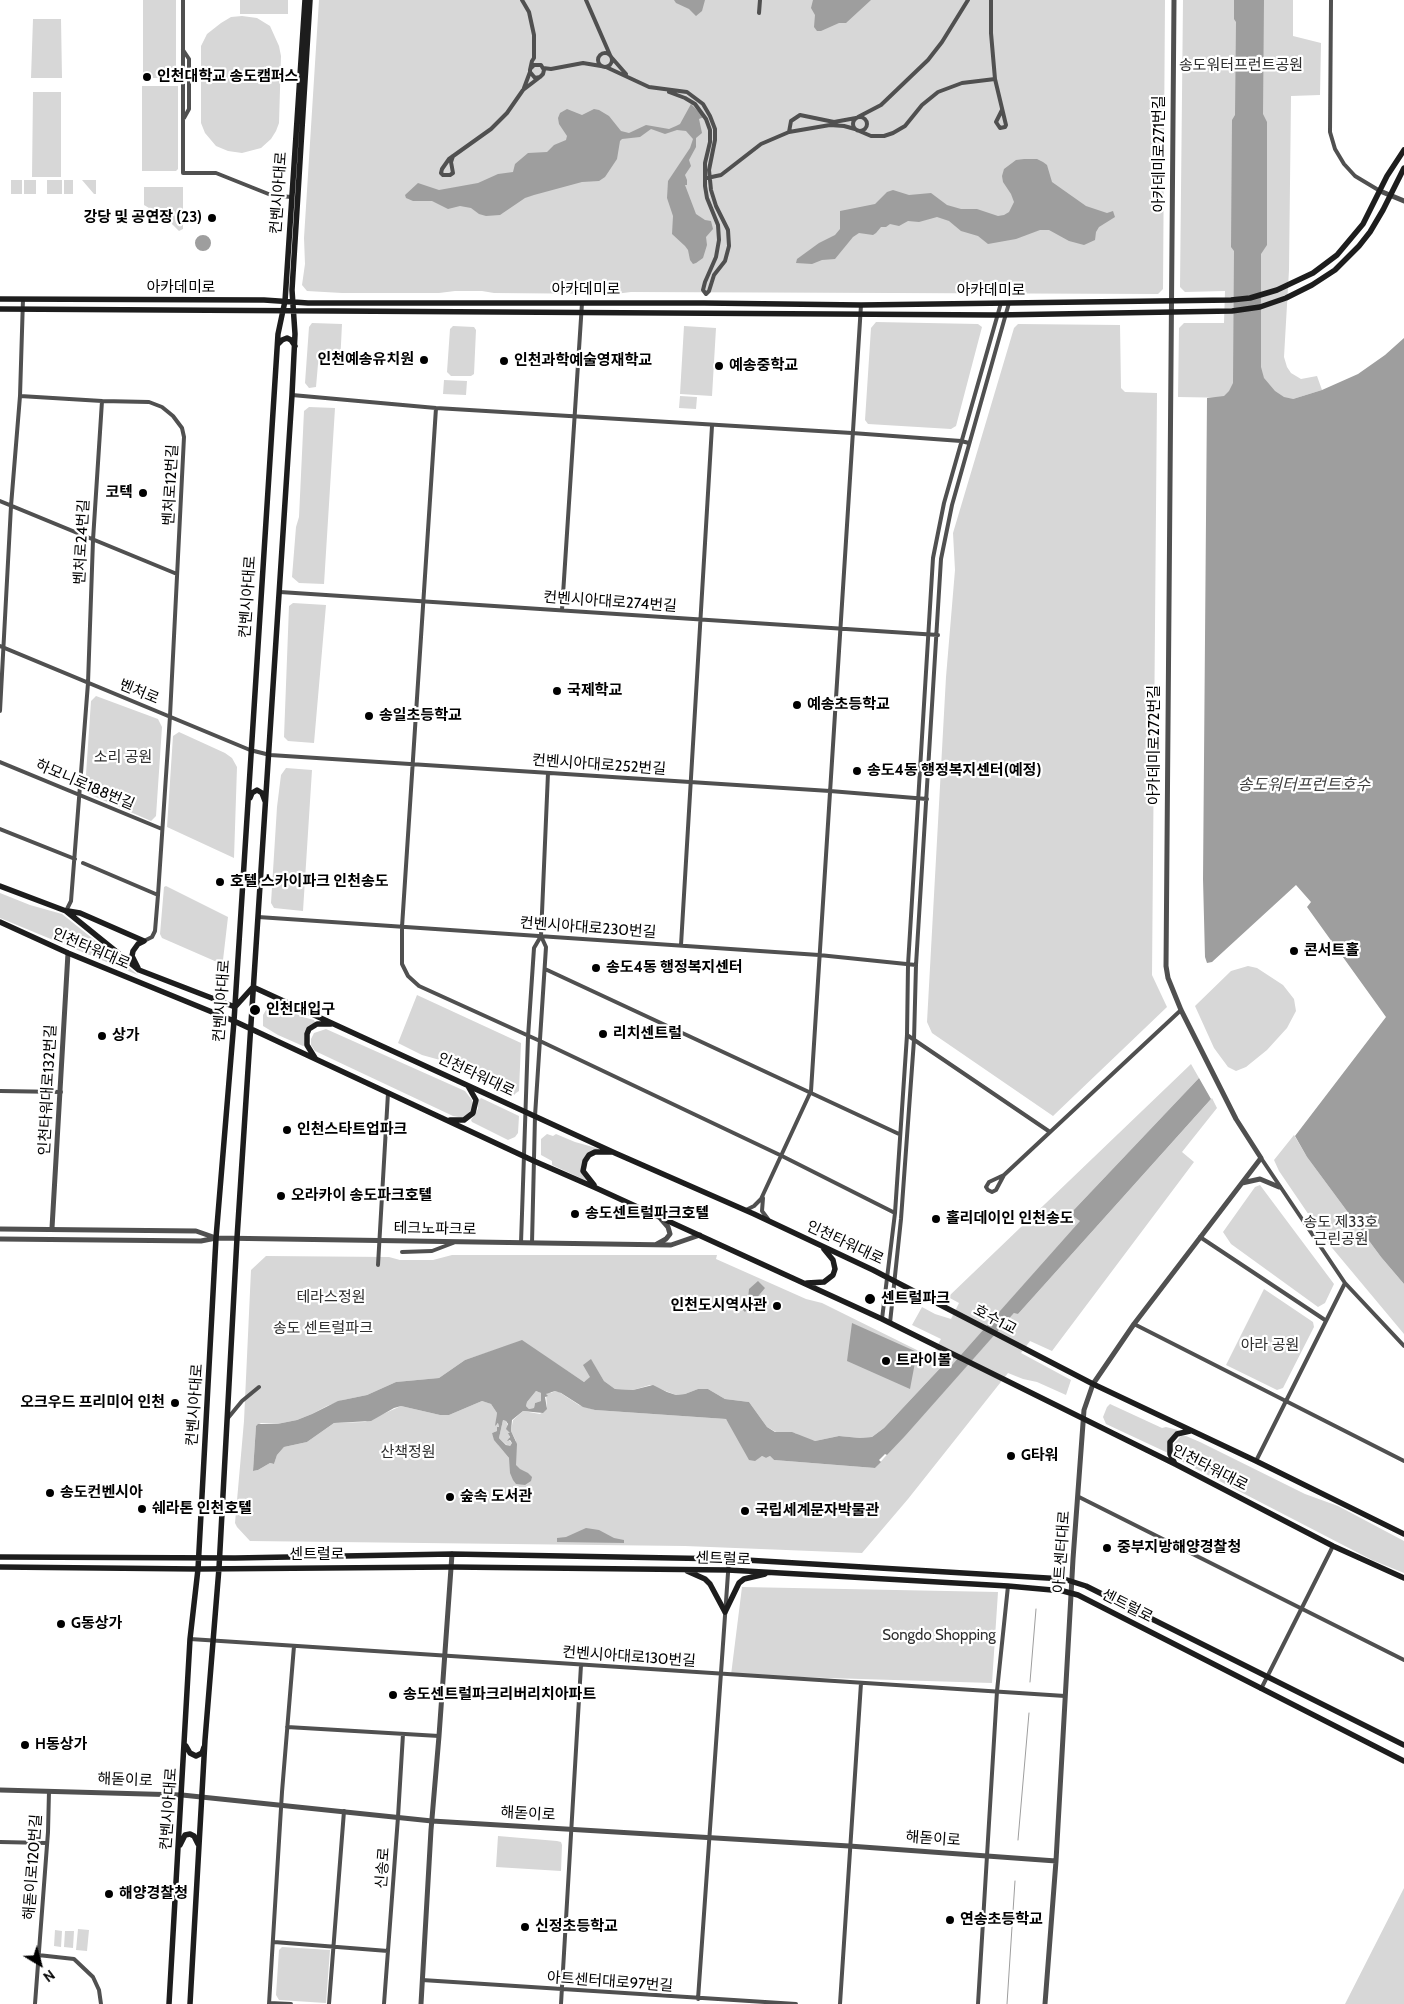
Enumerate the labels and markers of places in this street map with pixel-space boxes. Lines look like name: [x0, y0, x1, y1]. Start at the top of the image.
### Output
place label: 인천대학교 송도캠퍼스: [157, 68, 298, 86]
marker: 인천대학교 송도캠퍼스: [141, 71, 153, 83]
place label: 강당 및 공연장 (23): [83, 209, 202, 227]
marker: 강당 및 공연장 (23): [206, 212, 218, 224]
place label: 인천예송유치원: [317, 351, 414, 369]
place label: 인천과학예술영재학교: [514, 352, 652, 370]
marker: 인천예송유치원: [418, 354, 430, 366]
marker: 인천과학예술영재학교: [498, 355, 510, 367]
place label: 예송중학교: [729, 357, 798, 375]
marker: 예송중학교: [713, 360, 725, 372]
place label: 코텍: [105, 484, 133, 502]
marker: 코텍: [137, 487, 149, 499]
place label: 국제학교: [567, 682, 622, 700]
marker: 국제학교: [551, 685, 563, 697]
place label: 예송초등학교: [807, 696, 890, 714]
marker: 예송초등학교: [791, 699, 803, 711]
place label: 송일초등학교: [379, 707, 462, 725]
marker: 송일초등학교: [363, 710, 375, 722]
place label: 송도4동 행정복지센터(예정): [867, 762, 1041, 780]
marker: 송도4동 행정복지센터(예정): [851, 765, 863, 777]
place label: 호텔 스카이파크 인천송도: [230, 873, 389, 891]
marker: 호텔 스카이파크 인천송도: [214, 876, 226, 888]
place label: 콘서트홀: [1304, 942, 1359, 960]
marker: 콘서트홀: [1288, 945, 1300, 957]
place label: 송도4동 행정복지센터: [606, 959, 743, 977]
marker: 송도4동 행정복지센터: [590, 962, 602, 974]
place label: 인천대입구: [266, 1001, 335, 1019]
marker: 인천대입구: [248, 1003, 262, 1017]
place label: 리치센트럴: [613, 1025, 682, 1043]
place label: 상가: [112, 1027, 140, 1045]
marker: 리치센트럴: [597, 1028, 609, 1040]
marker: 상가: [96, 1030, 108, 1042]
place label: 인천스타트업파크: [297, 1121, 407, 1139]
marker: 인천스타트업파크: [281, 1124, 293, 1136]
place label: 오라카이 송도파크호텔: [291, 1187, 432, 1205]
marker: 오라카이 송도파크호텔: [275, 1190, 287, 1202]
place label: 송도센트럴파크호텔: [585, 1205, 709, 1223]
marker: 송도센트럴파크호텔: [569, 1208, 581, 1220]
place label: 홀리데이인 인천송도: [946, 1210, 1074, 1228]
marker: 홀리데이인 인천송도: [930, 1213, 942, 1225]
place label: 센트럴파크: [881, 1290, 950, 1308]
marker: 센트럴파크: [863, 1292, 877, 1306]
place label: 인천도시역사관: [670, 1297, 767, 1315]
marker: 인천도시역사관: [771, 1300, 783, 1312]
place label: 트라이볼: [896, 1352, 951, 1370]
marker: 트라이볼: [880, 1355, 892, 1367]
place label: 오크우드 프리미어 인천: [20, 1394, 165, 1412]
marker: 오크우드 프리미어 인천: [169, 1397, 181, 1409]
place label: G타워: [1021, 1447, 1059, 1465]
marker: G타워: [1005, 1450, 1017, 1462]
place label: 송도컨벤시아: [60, 1484, 143, 1502]
marker: 송도컨벤시아: [44, 1487, 56, 1499]
place label: 숲속 도서관: [460, 1488, 532, 1506]
marker: 숲속 도서관: [444, 1491, 456, 1503]
place label: 쉐라톤 인천호텔: [152, 1500, 252, 1518]
place label: 국립세계문자박물관: [755, 1502, 879, 1520]
marker: 쉐라톤 인천호텔: [136, 1503, 148, 1515]
marker: 국립세계문자박물관: [739, 1505, 751, 1517]
place label: 중부지방해양경찰청: [1117, 1539, 1241, 1557]
marker: 중부지방해양경찰청: [1101, 1542, 1113, 1554]
place label: G동상가: [71, 1615, 122, 1633]
marker: G동상가: [55, 1618, 67, 1630]
place label: 송도센트럴파크리버리치아파트: [403, 1686, 596, 1704]
marker: 송도센트럴파크리버리치아파트: [387, 1689, 399, 1701]
place label: H동상가: [35, 1736, 87, 1754]
marker: H동상가: [19, 1739, 31, 1751]
place label: 해양경찰청: [119, 1885, 188, 1903]
marker: 해양경찰청: [103, 1888, 115, 1900]
place label: 연송초등학교: [960, 1911, 1043, 1929]
marker: 연송초등학교: [944, 1914, 956, 1926]
place label: 신정초등학교: [535, 1918, 618, 1936]
marker: 신정초등학교: [519, 1921, 531, 1933]

